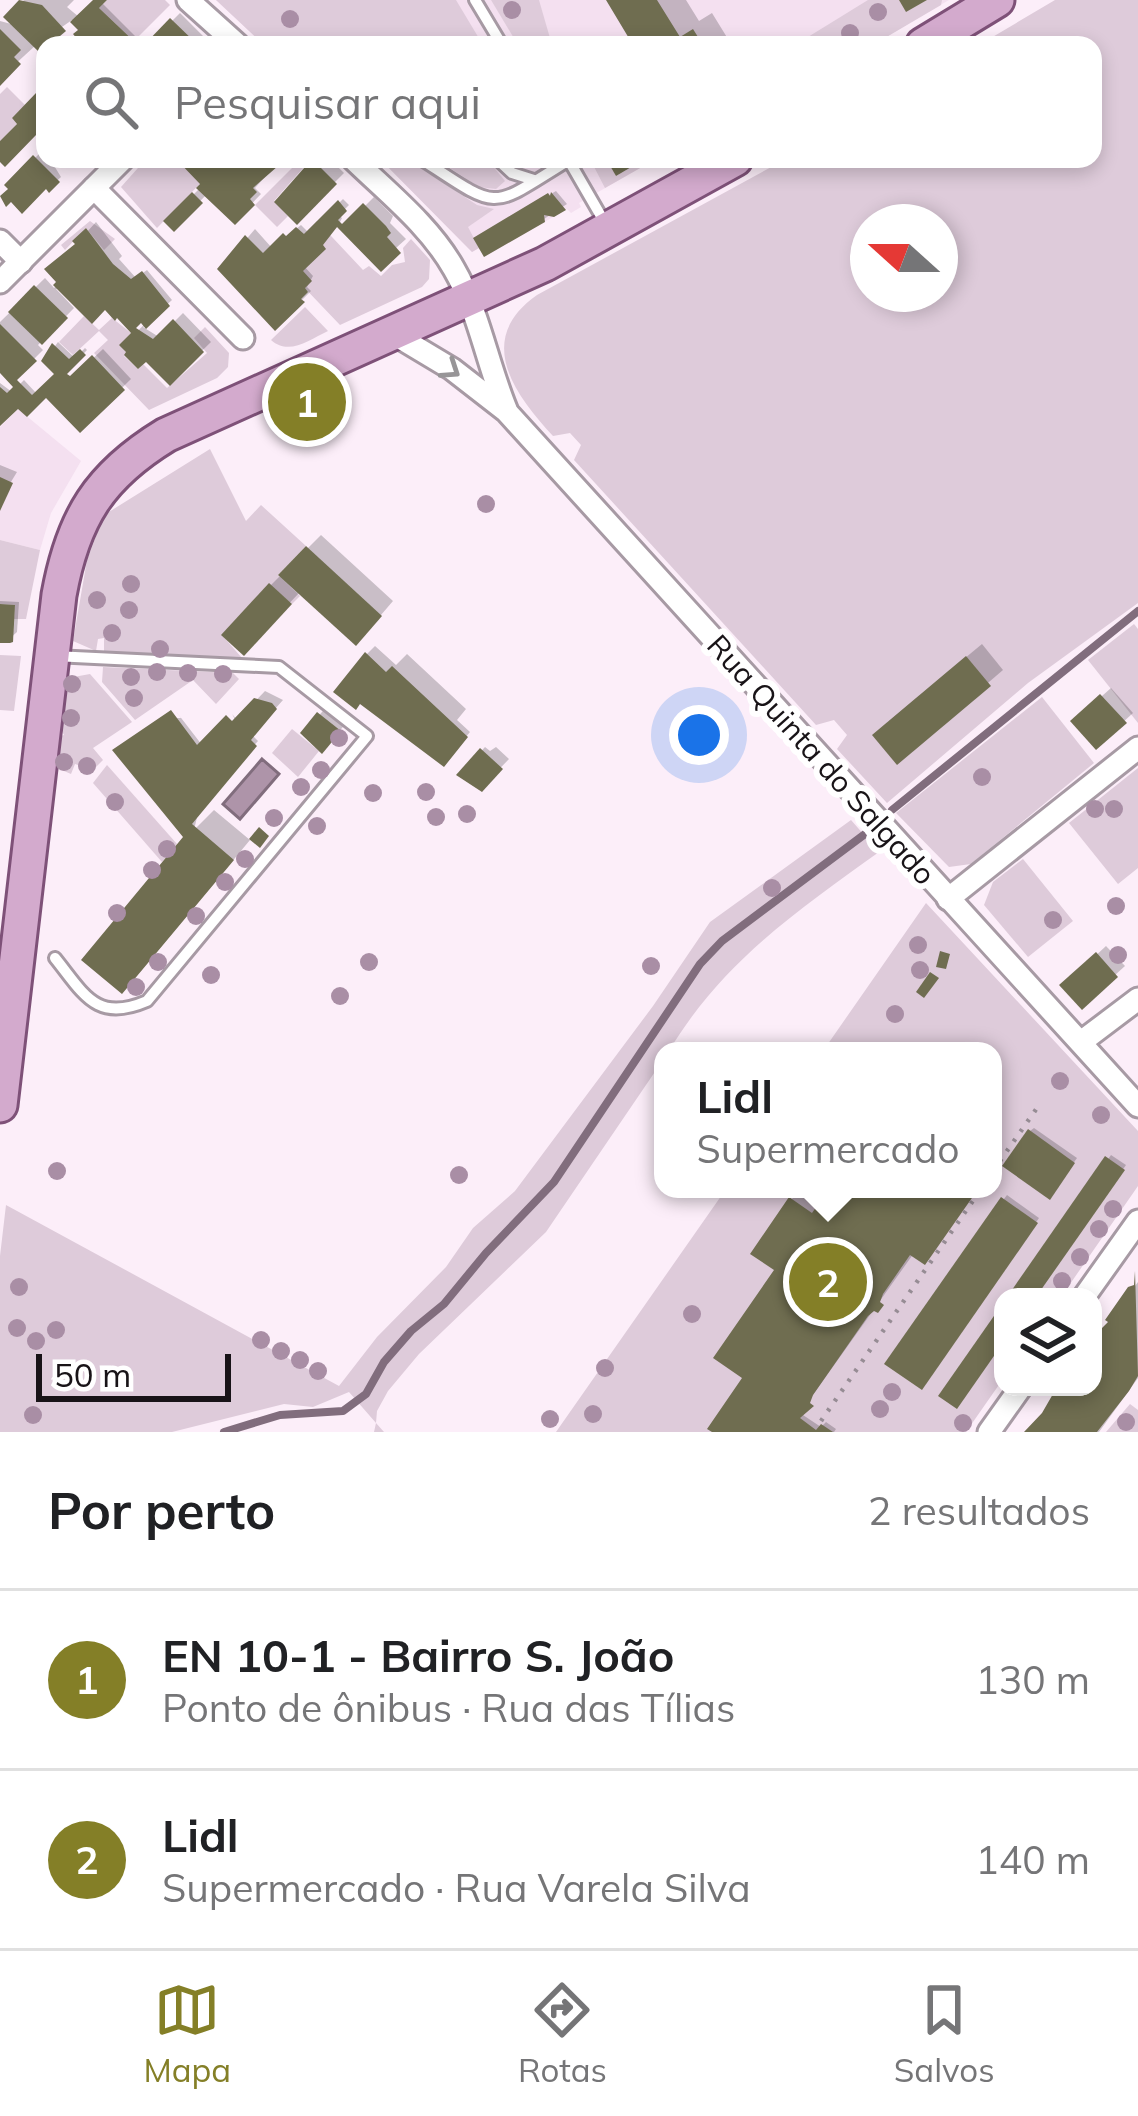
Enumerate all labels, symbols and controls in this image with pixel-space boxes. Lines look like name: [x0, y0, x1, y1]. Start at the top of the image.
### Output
search box: [36, 36, 1102, 168]
icon: search: [78, 69, 144, 135]
text: Pesquisar aqui: [174, 74, 481, 130]
north arrow: [850, 204, 958, 312]
one-way arrow: [437, 355, 459, 377]
pin: 1: [268, 357, 346, 447]
street label: Rua Quinta do Salgado: [699, 626, 944, 892]
your location: [669, 705, 729, 765]
popup: [654, 1042, 1002, 1198]
text: Lidl: [696, 1068, 773, 1124]
text: Supermercado: [696, 1124, 960, 1173]
pin: 2: [789, 1237, 867, 1327]
map controls: [994, 1288, 1102, 1396]
button: layers: [994, 1288, 1102, 1396]
scale bar: [36, 1348, 231, 1401]
text: 50 m: [54, 1354, 131, 1395]
text: Por perto: [48, 1478, 275, 1542]
text: 2 resultados: [868, 1486, 1090, 1535]
text: EN 10-1 - Bairro S. João: [162, 1627, 674, 1683]
text: 1: [75, 1655, 99, 1704]
text: 130 m: [975, 1655, 1090, 1704]
text: Ponto de ônibus · Rua das Tílias: [162, 1683, 735, 1732]
text: Lidl: [162, 1807, 239, 1863]
text: 2: [75, 1835, 99, 1884]
text: 140 m: [975, 1835, 1090, 1884]
text: Supermercado · Rua Varela Silva: [162, 1863, 751, 1912]
tab: Mapa: [143, 1977, 231, 2090]
tab: Rotas: [518, 1977, 607, 2090]
tab: Salvos: [894, 1977, 995, 2090]

